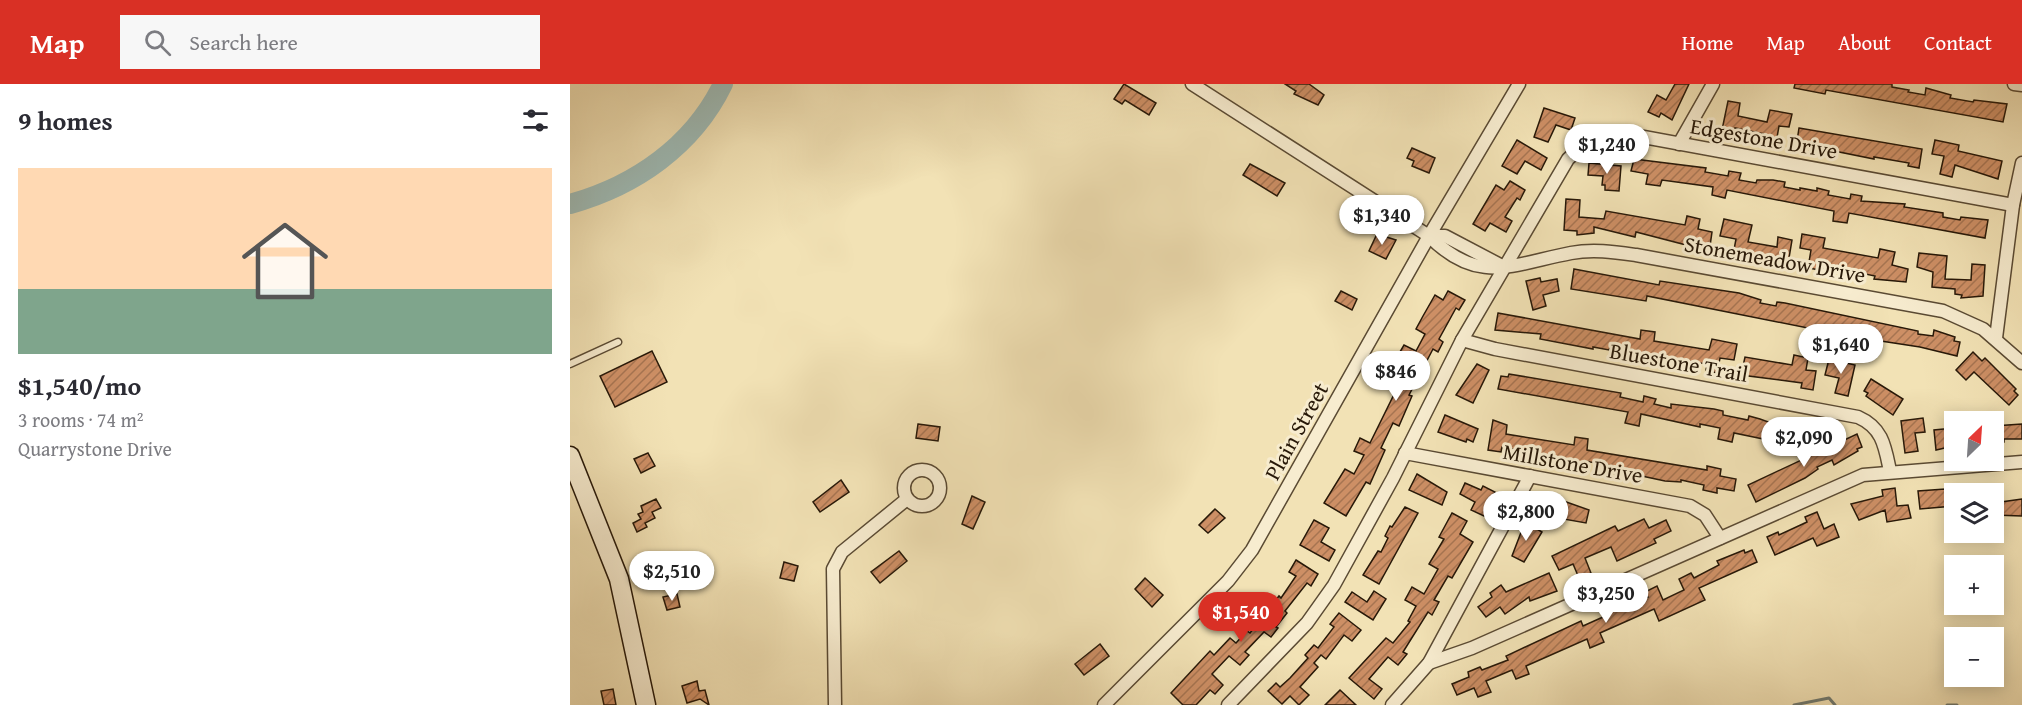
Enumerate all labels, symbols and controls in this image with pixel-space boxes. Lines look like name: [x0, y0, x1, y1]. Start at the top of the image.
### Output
search box: [120, 15, 540, 69]
text: Map: [30, 22, 84, 63]
icon: search: [141, 26, 174, 59]
text: Search here: [189, 26, 298, 58]
text: Home: [1682, 27, 1733, 58]
text: Map: [1766, 27, 1805, 58]
text: About: [1838, 27, 1891, 58]
text: Contact: [1924, 27, 1992, 58]
text: 9 homes: [18, 101, 113, 140]
icon: filters: [519, 104, 552, 137]
street label: Edgestone Drive: [1688, 109, 1840, 167]
pin: $1,240: [1558, 124, 1656, 175]
text: $1,240: [1578, 129, 1636, 158]
pin: $1,340: [1333, 195, 1431, 246]
text: $1,340: [1353, 200, 1411, 229]
icon: home: [231, 207, 339, 315]
street label: Stonemeadow Drive: [1682, 227, 1868, 291]
pin: $1,640: [1792, 324, 1890, 375]
text: $1,640: [1812, 329, 1870, 358]
street label: Bluestone Trail: [1607, 334, 1751, 390]
pin: $846: [1360, 351, 1432, 402]
text: $846: [1375, 356, 1417, 385]
text: $1,540/mo: [18, 366, 141, 405]
street label: Plain Street: [1256, 376, 1336, 486]
text: 3 rooms · 74 m²: [18, 405, 144, 434]
north arrow: [1944, 411, 2004, 471]
map controls: [1944, 411, 2004, 687]
pin: $2,090: [1755, 417, 1853, 468]
text: $2,090: [1775, 422, 1833, 451]
text: Quarrystone Drive: [18, 434, 172, 463]
street label: Millstone Drive: [1501, 435, 1645, 491]
button: layers: [1944, 483, 2004, 543]
pin: $2,800: [1477, 491, 1575, 542]
text: $2,800: [1497, 496, 1555, 525]
pin: $2,510: [623, 551, 721, 602]
button: +: [1944, 555, 2004, 615]
text: $2,510: [643, 556, 701, 585]
pin: $3,250: [1557, 573, 1655, 624]
text: $3,250: [1577, 578, 1635, 607]
pin: $1,540: [1192, 592, 1290, 643]
text: $1,540: [1212, 597, 1270, 626]
button: −: [1944, 627, 2004, 687]

